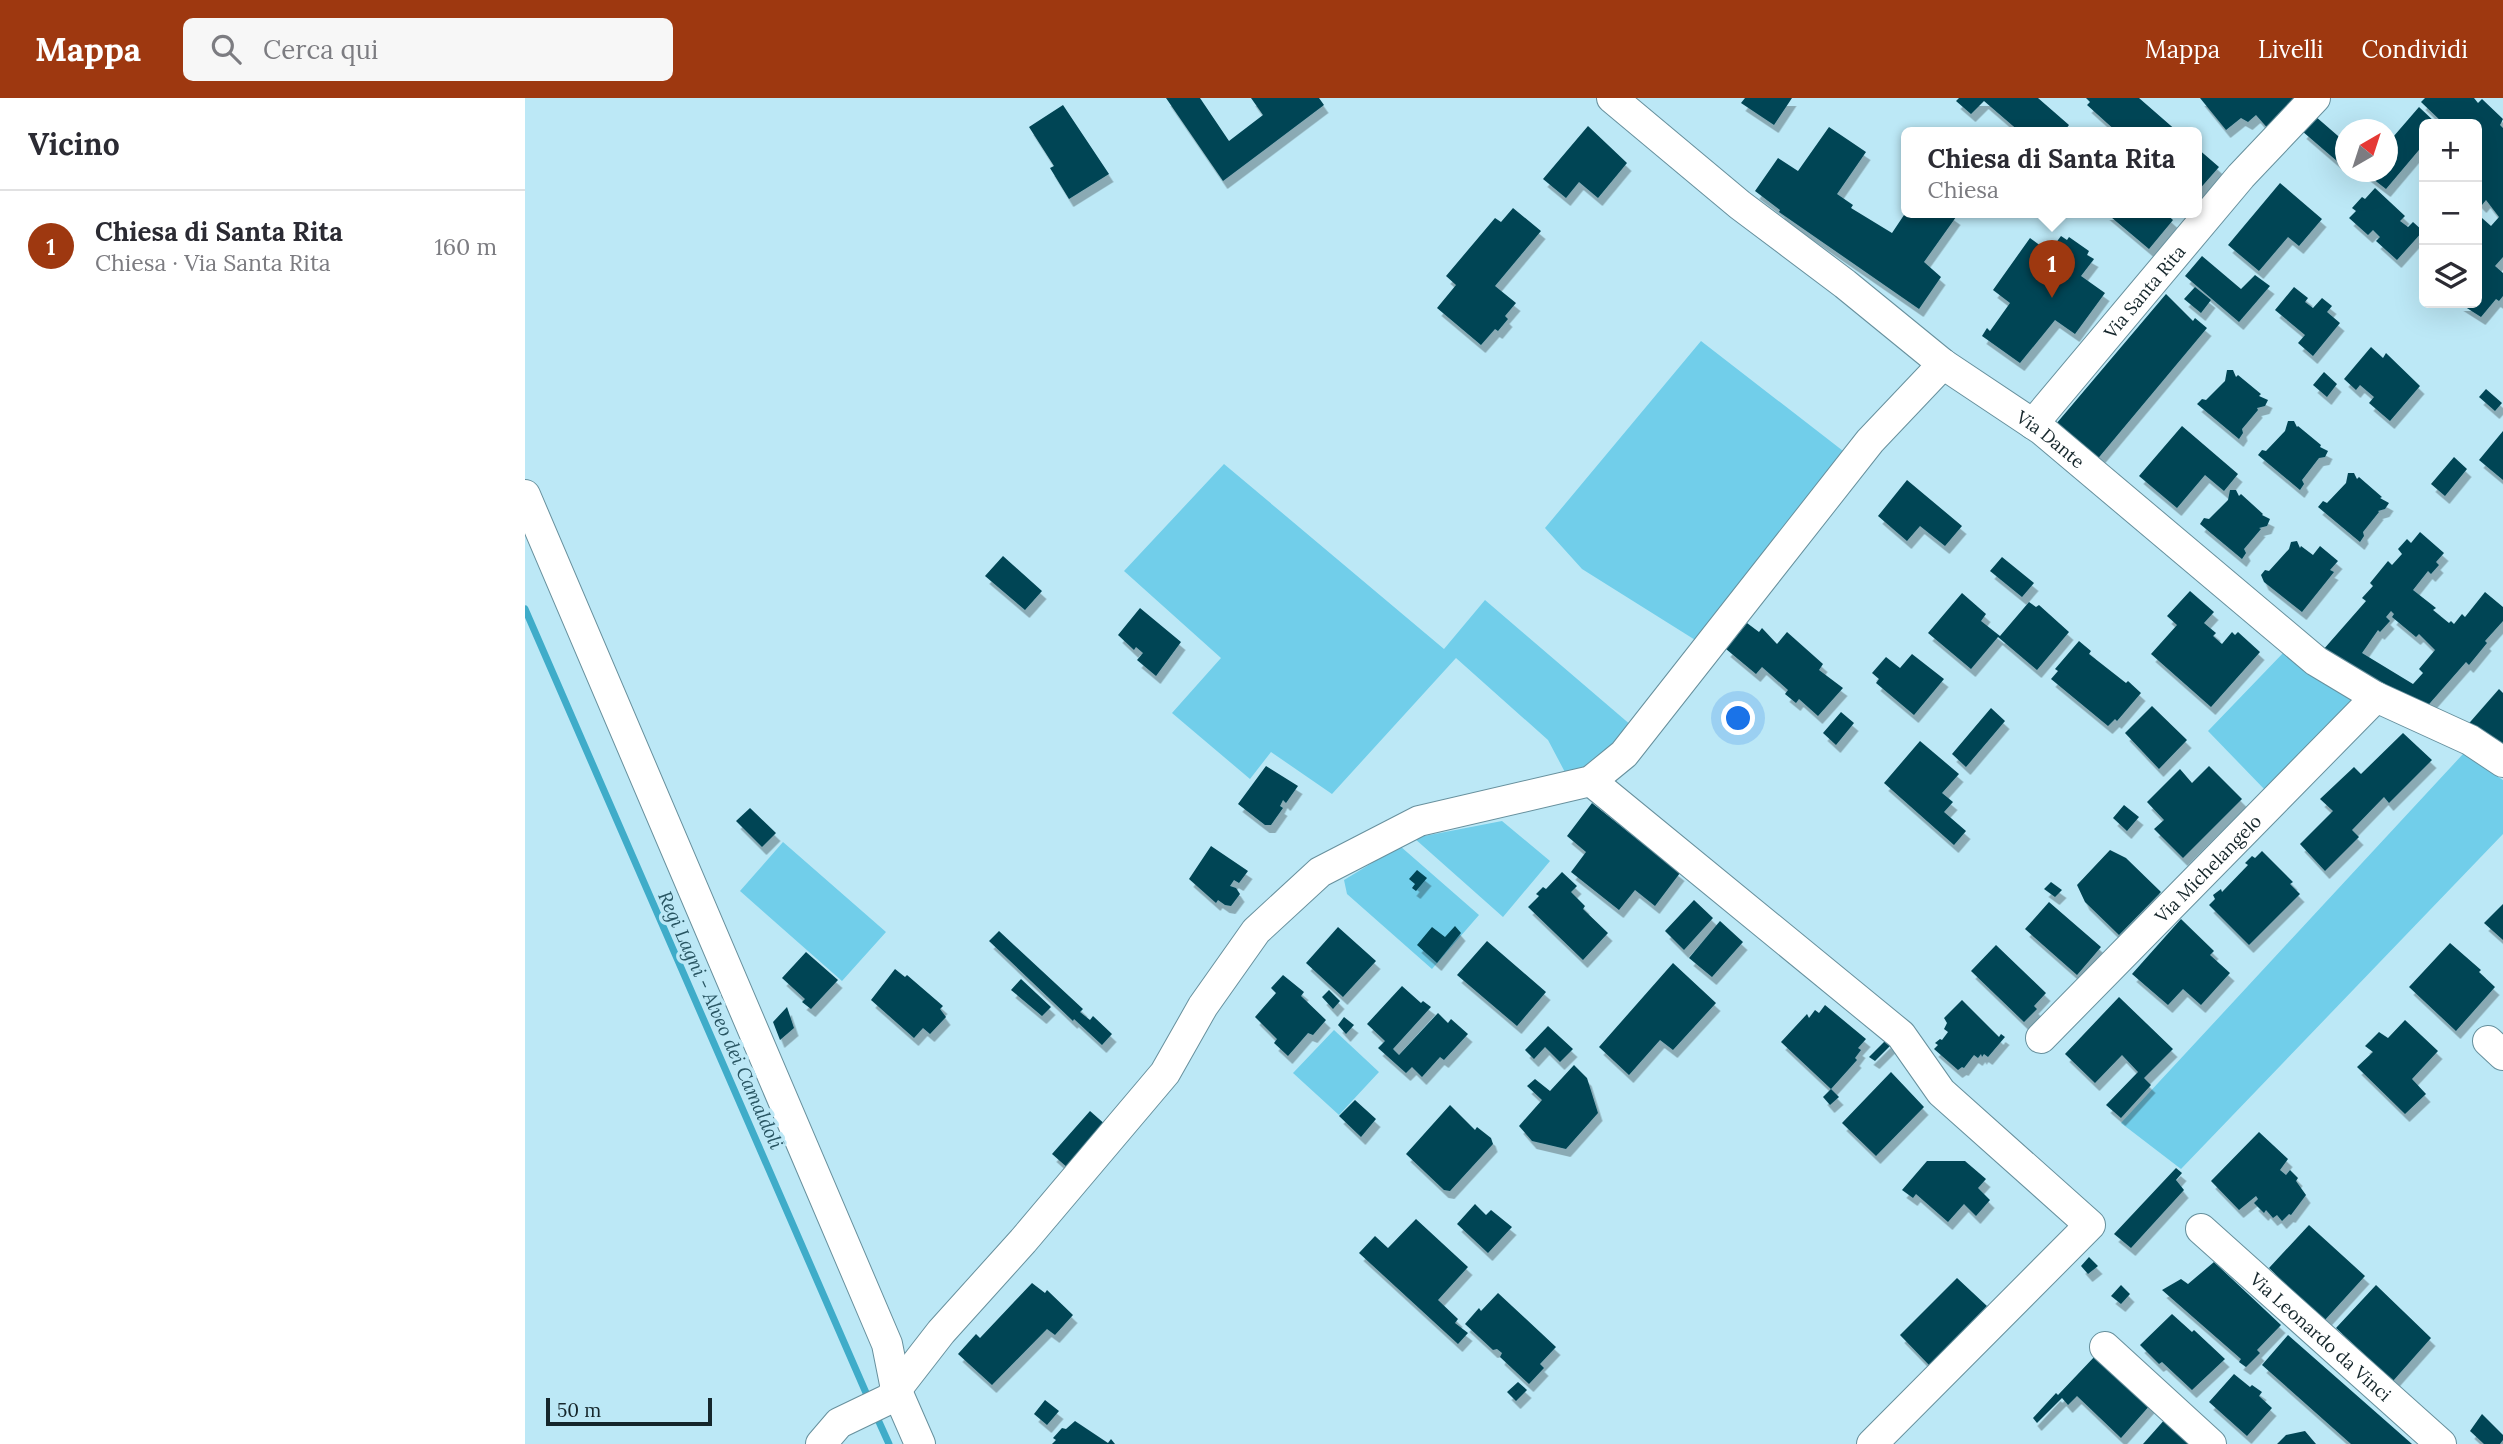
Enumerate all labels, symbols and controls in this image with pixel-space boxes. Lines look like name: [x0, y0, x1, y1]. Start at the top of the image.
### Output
search box: [183, 18, 673, 81]
text: Mappa: [35, 28, 141, 70]
icon: search: [207, 30, 245, 68]
text: Cerca qui: [263, 33, 378, 66]
text: Mappa: [2145, 34, 2220, 65]
text: Livelli: [2258, 34, 2324, 65]
text: Condividi: [2362, 34, 2468, 65]
north arrow: [2335, 119, 2398, 182]
map controls: [2419, 119, 2482, 308]
button: +: [2419, 119, 2482, 182]
text: Vicino: [28, 125, 120, 163]
popup: [1901, 127, 2202, 218]
text: Chiesa di Santa Rita: [1928, 142, 2175, 175]
text: Chiesa: [1928, 175, 1999, 204]
button: −: [2419, 182, 2482, 245]
text: Chiesa di Santa Rita: [95, 215, 343, 248]
text: 1: [46, 232, 56, 261]
text: 160 m: [434, 232, 497, 261]
pin: 1: [2029, 240, 2075, 298]
street label: Via Santa Rita: [2098, 240, 2190, 344]
button: layers: [2419, 245, 2482, 308]
text: Chiesa · Via Santa Rita: [95, 248, 331, 277]
street label: Via Dante: [2011, 404, 2090, 473]
your location: [1721, 701, 1755, 735]
street label: Via Michelangelo: [2149, 809, 2266, 928]
water label: Regi Lagni - Alveo dei Camaldoli: [653, 887, 789, 1153]
street label: Via Leonardo da Vinci: [2245, 1266, 2396, 1406]
scale bar: [546, 1395, 712, 1427]
text: 50 m: [557, 1398, 601, 1422]

